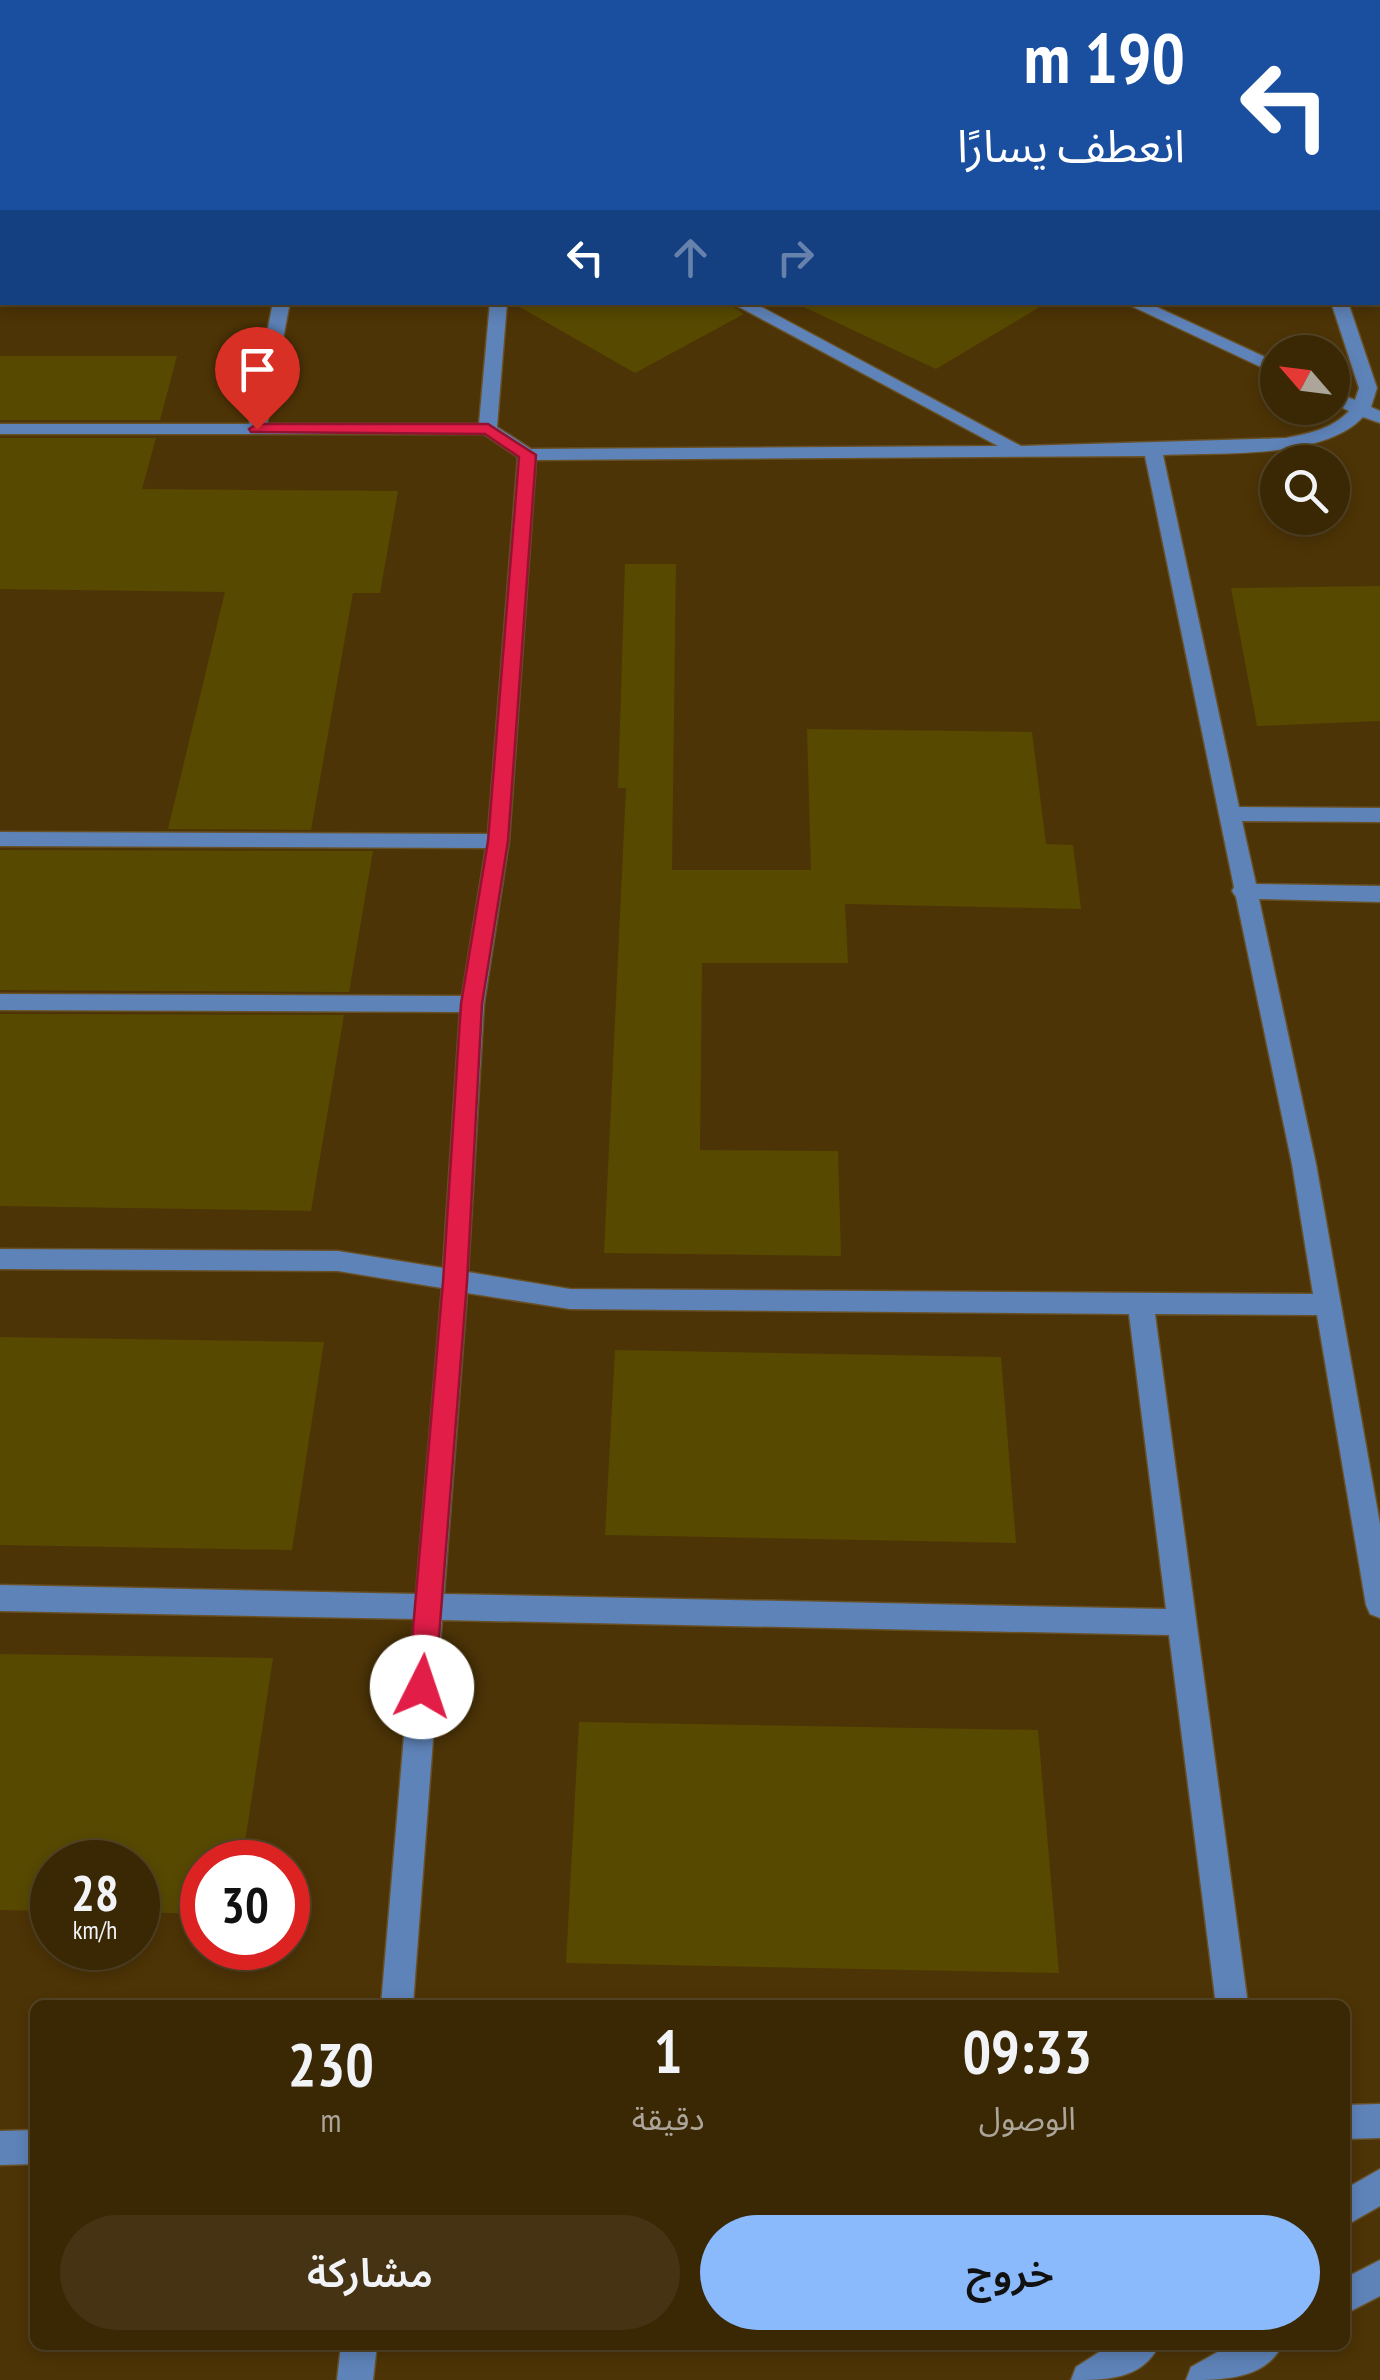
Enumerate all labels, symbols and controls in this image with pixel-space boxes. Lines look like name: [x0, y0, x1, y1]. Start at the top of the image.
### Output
text: 190 m: [1024, 12, 1185, 102]
icon: left: [1220, 40, 1350, 170]
text: انعطف يسارًا: [957, 116, 1185, 174]
icon: left: [558, 230, 613, 285]
icon: ahead: [663, 230, 718, 285]
icon: right: [768, 230, 823, 285]
pin: [215, 327, 300, 430]
north arrow: [1260, 335, 1350, 425]
map controls: [1260, 335, 1350, 535]
icon: arrive: [230, 342, 285, 397]
button: search: [1260, 445, 1350, 535]
position arrow: [370, 1635, 474, 1739]
speed limit sign: 30: [180, 1840, 310, 1970]
text: 28: [71, 1860, 119, 1925]
text: km/h: [73, 1914, 117, 1946]
text: 1: [654, 2012, 682, 2090]
text: 09:33: [962, 2012, 1092, 2090]
text: 230: [288, 2025, 374, 2103]
text: دقيقة: [632, 2097, 705, 2139]
text: الوصول: [979, 2097, 1076, 2139]
text: m: [320, 2099, 341, 2141]
button: مشاركة: [60, 2215, 680, 2330]
button: خروج: [700, 2215, 1320, 2330]

